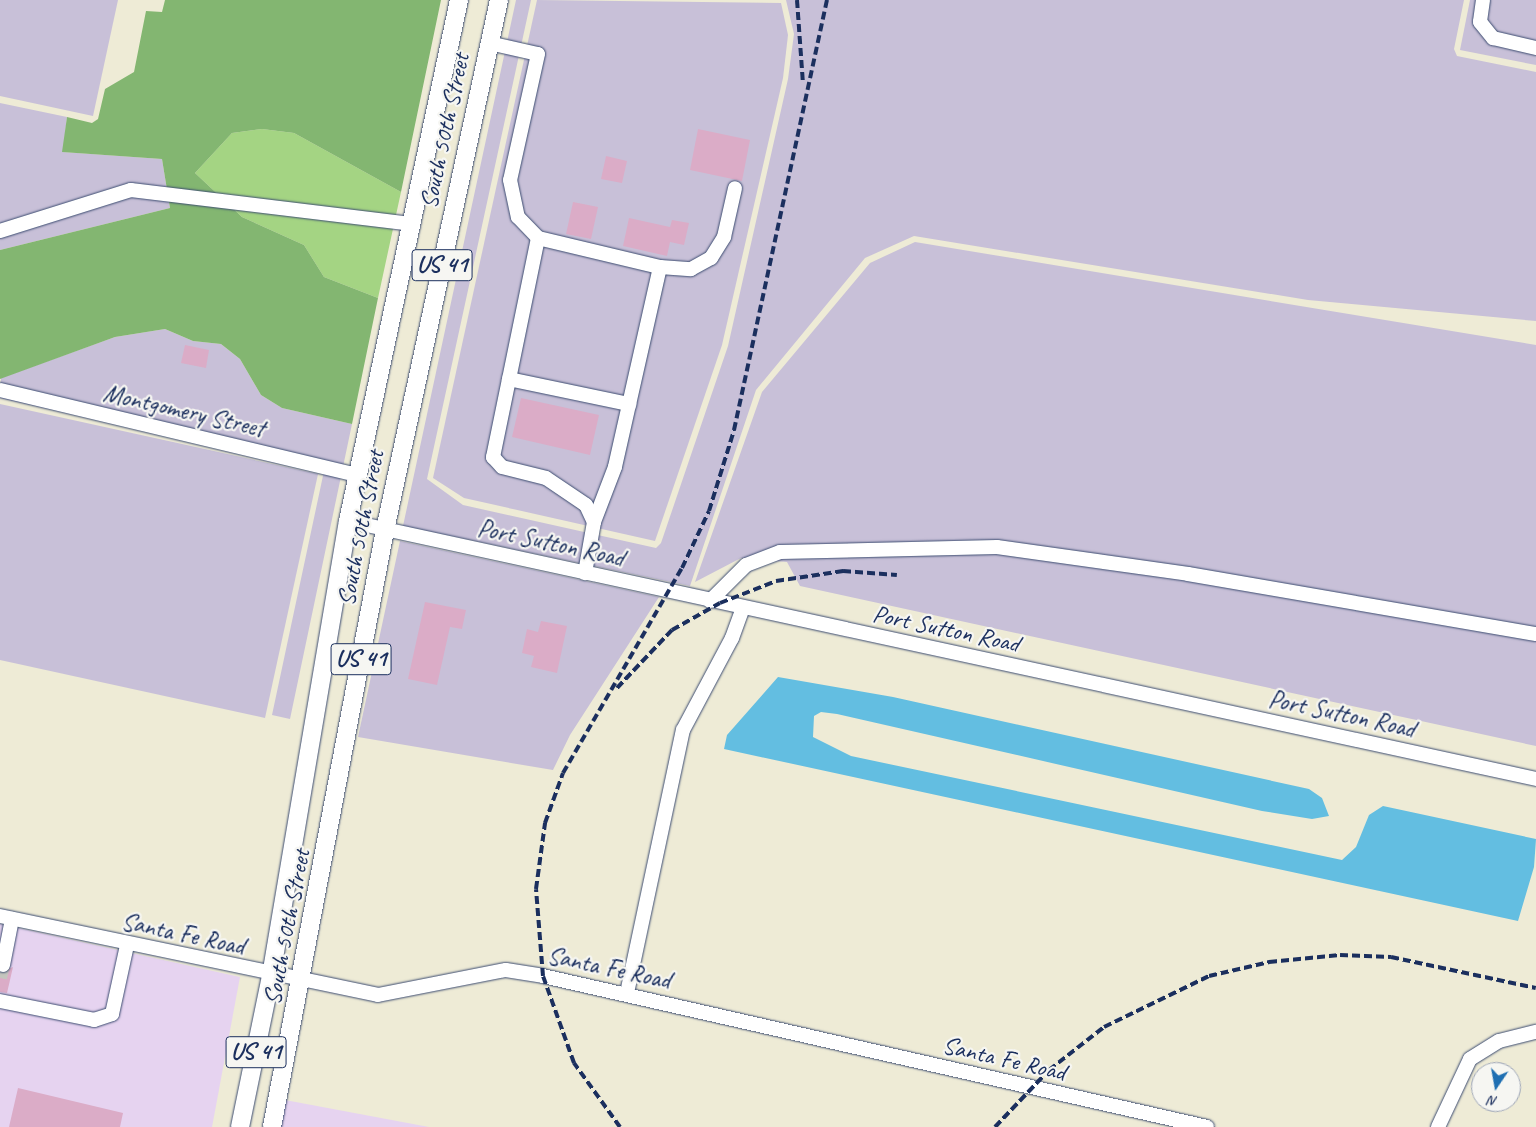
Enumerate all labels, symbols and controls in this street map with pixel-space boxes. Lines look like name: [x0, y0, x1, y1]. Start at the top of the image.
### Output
street label: South 50th Street: [414, 50, 476, 212]
road number: US 41: [411, 244, 473, 286]
street label: Montgomery Street: [101, 378, 267, 444]
street label: South 50th Street: [331, 447, 391, 609]
street label: Port Sutton Road: [475, 513, 627, 573]
street label: Port Sutton Road: [870, 599, 1022, 659]
road number: US 41: [330, 638, 392, 681]
street label: Port Sutton Road: [1266, 684, 1418, 744]
street label: South 50th Street: [257, 846, 317, 1008]
street label: Santa Fe Road: [119, 906, 247, 962]
street label: Santa Fe Road: [545, 940, 673, 996]
road number: US 41: [225, 1030, 287, 1074]
street label: Santa Fe Road: [940, 1030, 1068, 1088]
north arrow: [1471, 1062, 1521, 1112]
text: N: [1487, 1092, 1499, 1110]

